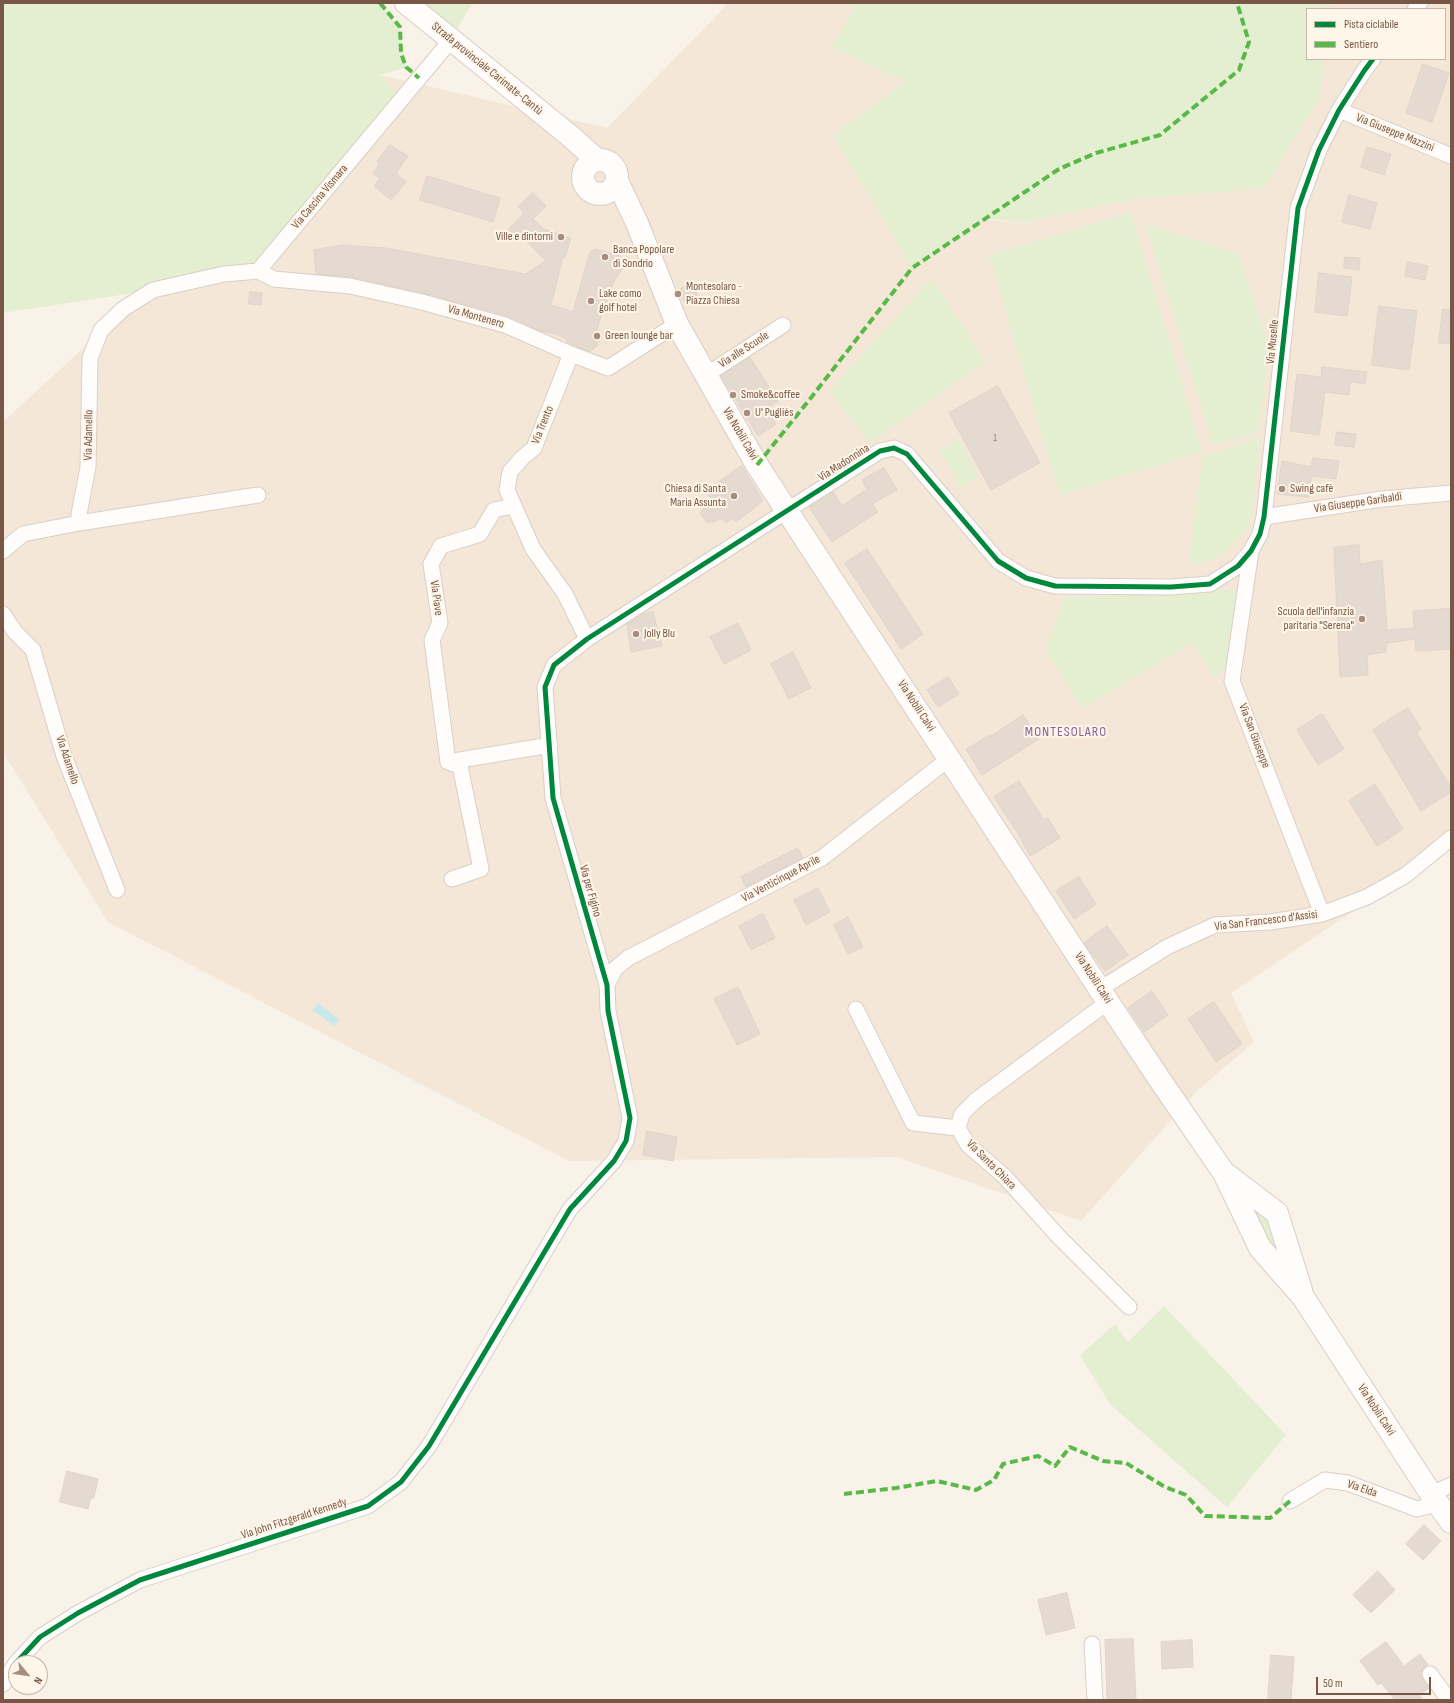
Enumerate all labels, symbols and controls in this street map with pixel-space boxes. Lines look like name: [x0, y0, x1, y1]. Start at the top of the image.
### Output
legend: [1306, 8, 1446, 60]
text: Pista ciclabile: [1344, 17, 1399, 32]
street label: Strada provinciale Carimate-Cantù: [428, 20, 546, 118]
text: Sentiero: [1344, 37, 1378, 52]
street label: Via Giuseppe Mazzini: [1354, 111, 1436, 155]
street label: Via Cascina Vismara: [289, 162, 351, 232]
place label: Ville e dintorni: [496, 230, 553, 244]
marker: Ville e dintorni: [556, 232, 566, 242]
place label: Banca Popolare di Sondrio: [613, 243, 674, 271]
marker: Banca Popolare di Sondrio: [600, 252, 610, 262]
place label: Montesolaro - Piazza Chiesa: [686, 280, 742, 308]
place label: Lake como golf hotel: [599, 287, 642, 315]
marker: Montesolaro - Piazza Chiesa: [673, 289, 683, 299]
marker: Lake como golf hotel: [586, 296, 596, 306]
street label: Via Montenero: [446, 302, 506, 332]
street label: Via Muselle: [1264, 319, 1282, 365]
street label: Via alle Scuole: [716, 328, 772, 372]
place label: Green lounge bar: [605, 329, 673, 343]
marker: Green lounge bar: [592, 331, 602, 341]
place label: Smoke&coffee: [741, 388, 800, 402]
marker: Smoke&coffee: [728, 390, 738, 400]
street label: Via Trento: [529, 404, 557, 446]
street label: Via Nobili Calvi: [719, 405, 761, 463]
place label: U' Pugliés: [755, 406, 793, 420]
marker: U' Pugliés: [742, 408, 752, 418]
street label: Via Adamello: [81, 410, 97, 460]
house number: 1: [993, 432, 997, 444]
street label: Via Madonnina: [816, 441, 872, 485]
place label: Chiesa di Santa Maria Assunta: [665, 482, 726, 510]
place label: Swing cafè: [1290, 482, 1333, 496]
marker: Swing cafè: [1277, 484, 1287, 494]
street label: Via Giuseppe Garibaldi: [1313, 490, 1403, 516]
marker: Chiesa di Santa Maria Assunta: [729, 491, 739, 501]
street label: Via Piave: [426, 579, 446, 617]
place label: Scuola dell'infanzia paritaria "Serena": [1278, 605, 1354, 633]
marker: Scuola dell'infanzia paritaria "Serena": [1357, 614, 1367, 624]
place label: Jolly Blu: [644, 627, 675, 641]
marker: Jolly Blu: [631, 629, 641, 639]
street label: Via Nobili Calvi: [894, 678, 938, 734]
street label: Via San Giuseppe: [1235, 702, 1273, 770]
district label: MONTESOLARO: [1025, 724, 1107, 740]
street label: Via Adamello: [52, 734, 82, 786]
street label: Via Venticinque Aprile: [739, 852, 823, 906]
street label: Via per Figino: [576, 863, 604, 919]
street label: Via San Francesco d'Assisi: [1214, 908, 1318, 934]
street label: Via Nobili Calvi: [1071, 950, 1115, 1006]
street label: Via Santa Chiara: [963, 1137, 1019, 1193]
street label: Via Nobili Calvi: [1354, 1382, 1398, 1438]
street label: Via Elda: [1345, 1477, 1379, 1501]
street label: Via John Fitzgerald Kennedy: [239, 1495, 349, 1543]
north arrow: [8, 1655, 48, 1695]
scale bar: [1318, 1669, 1433, 1695]
text: N: [31, 1675, 45, 1686]
text: 50 m: [1323, 1676, 1343, 1691]

